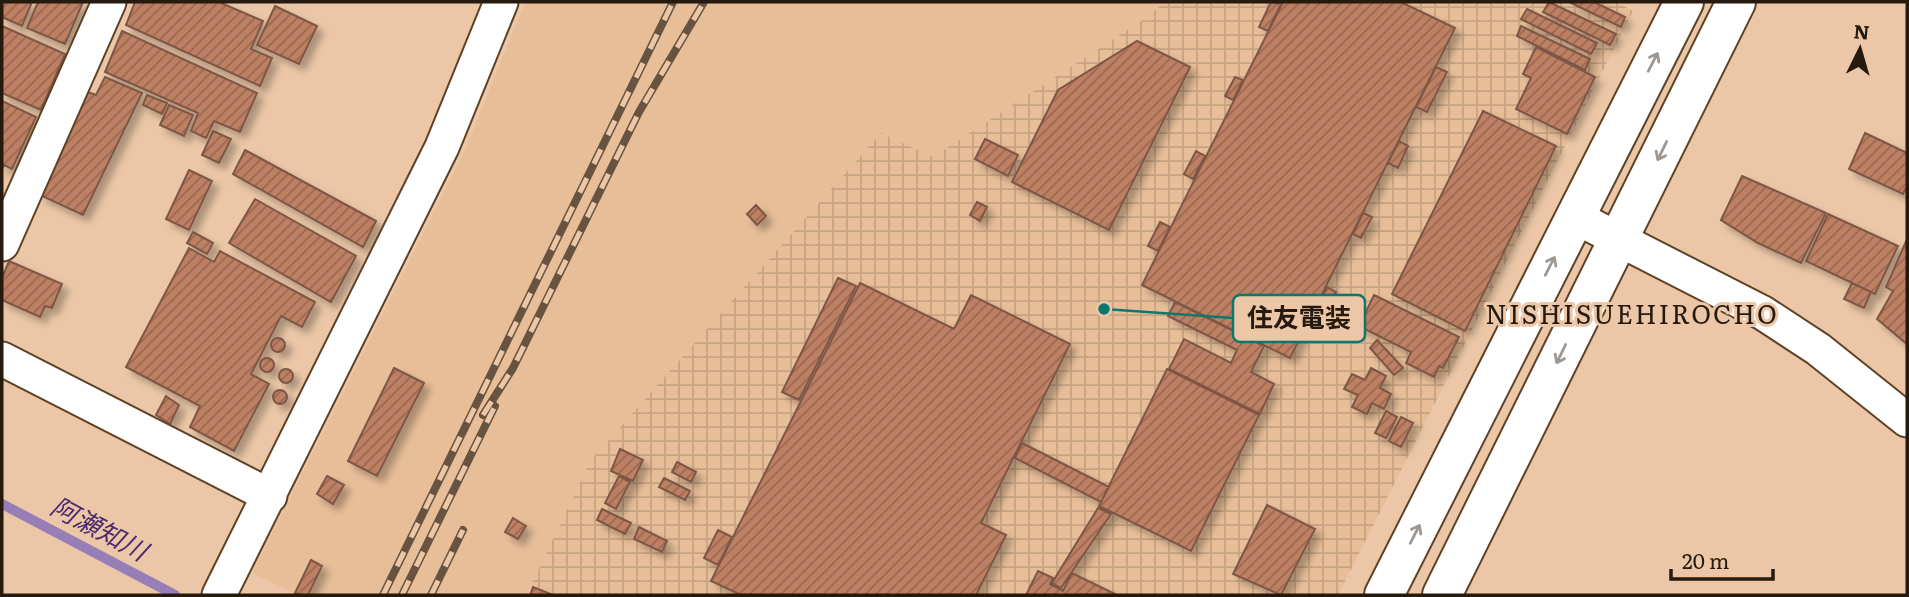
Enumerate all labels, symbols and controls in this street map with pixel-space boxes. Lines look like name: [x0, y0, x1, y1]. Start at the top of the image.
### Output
north arrow: [1825, 14, 1895, 84]
text: N: [1852, 16, 1871, 46]
one-way arrow: [1646, 53, 1660, 73]
one-way arrow: [1655, 140, 1669, 161]
one-way arrow: [1544, 256, 1558, 276]
district label: NISHISUEHIROCHO: [1485, 293, 1779, 332]
callout: 住友電装: [1233, 295, 1365, 342]
text: 住友電装: [1247, 296, 1351, 335]
one-way arrow: [1554, 343, 1568, 364]
water label: 阿瀬知川: [45, 485, 158, 570]
one-way arrow: [1408, 524, 1422, 545]
scale bar: [1671, 538, 1772, 582]
text: 20 m: [1682, 544, 1729, 575]

